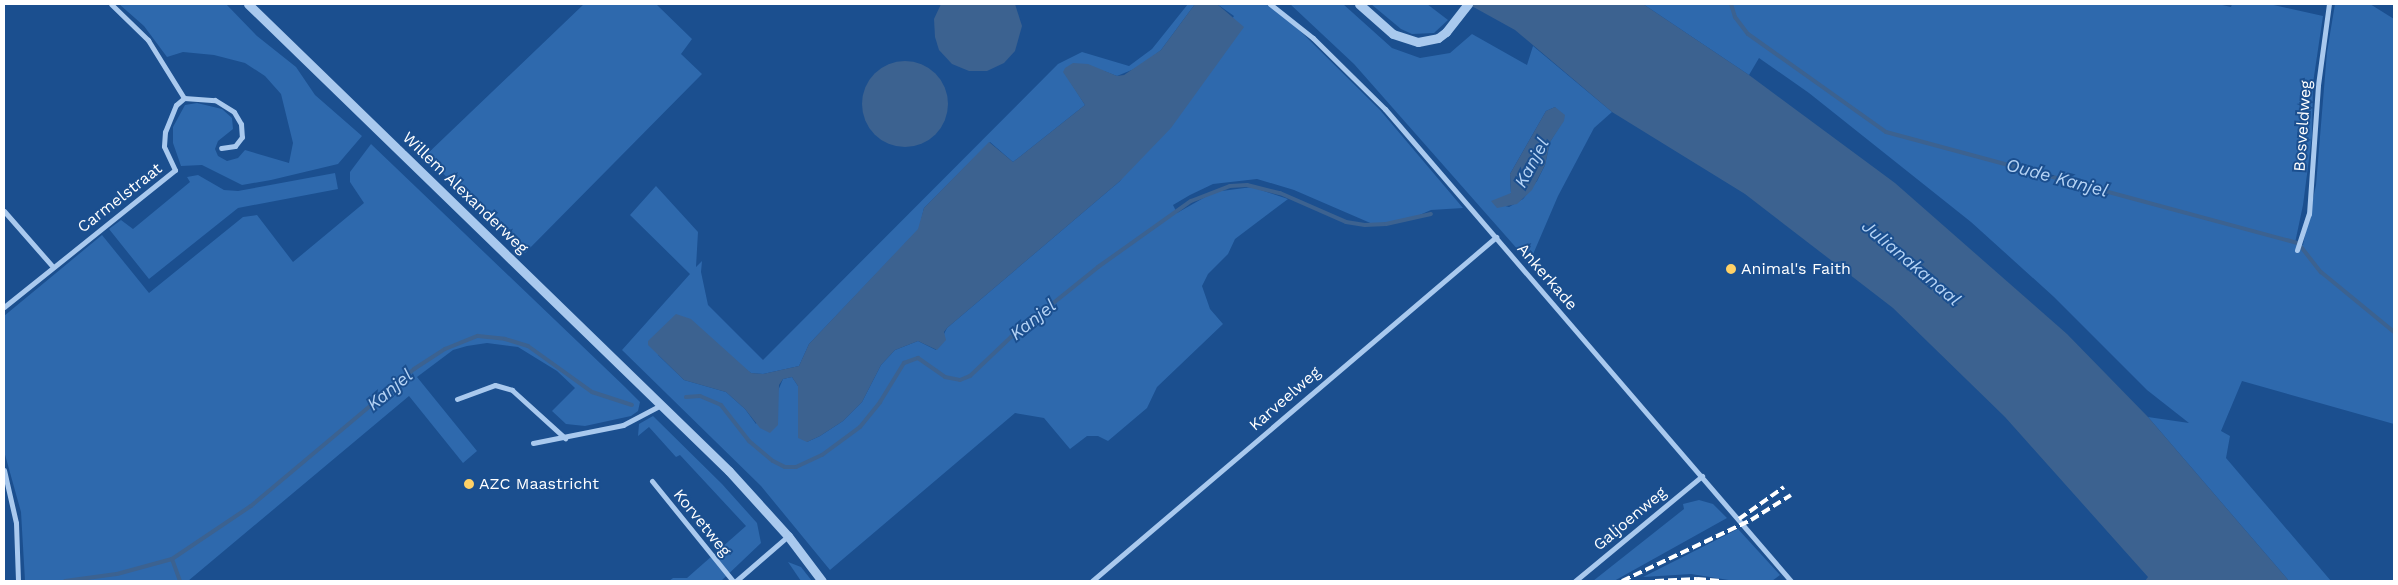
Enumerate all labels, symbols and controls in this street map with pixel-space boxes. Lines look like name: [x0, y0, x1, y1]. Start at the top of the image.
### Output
street label: Bosveldweg: [2290, 80, 2316, 172]
street label: Willem Alexanderweg: [398, 128, 532, 258]
water label: Kanjel: [1510, 135, 1554, 191]
water label: Oude Kanjel: [2004, 154, 2110, 202]
street label: Carmelstraat: [74, 159, 166, 237]
water label: Julianakanaal: [1857, 215, 1965, 311]
street label: Ankerkade: [1513, 240, 1581, 314]
place label: Animal's Faith: [1741, 259, 1851, 279]
marker: Animal's Faith: [1725, 263, 1737, 275]
water label: Kanjel: [1006, 295, 1060, 345]
street label: Karveelweg: [1245, 363, 1325, 435]
water label: Kanjel: [363, 365, 417, 415]
place label: AZC Maastricht: [479, 474, 599, 494]
marker: AZC Maastricht: [463, 478, 475, 490]
street label: Galjoenweg: [1590, 483, 1670, 555]
street label: Korvetweg: [669, 486, 735, 560]

